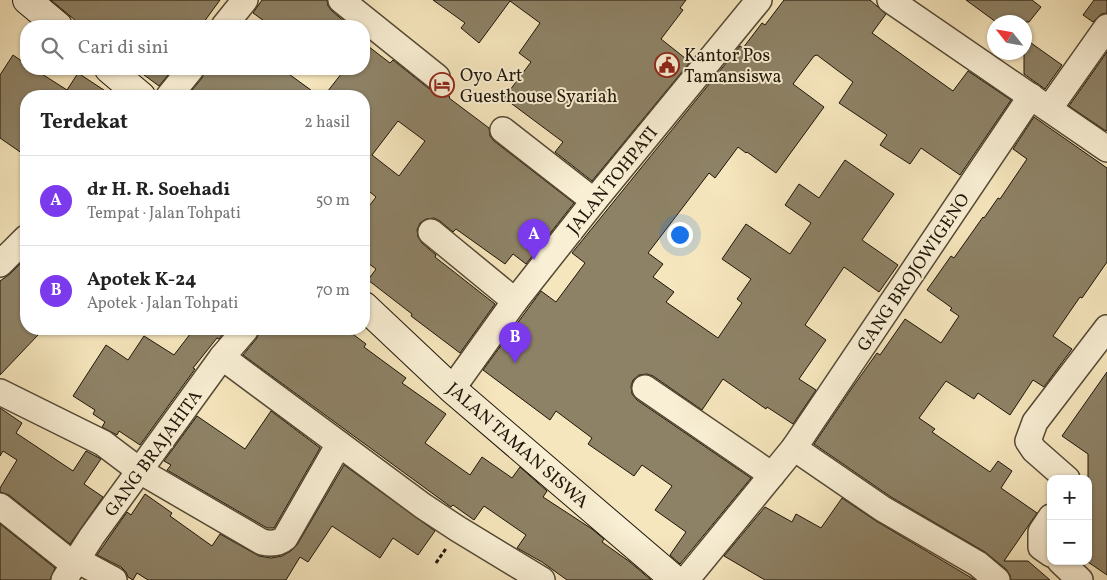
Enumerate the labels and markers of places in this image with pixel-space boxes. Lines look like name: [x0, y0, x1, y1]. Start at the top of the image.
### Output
place label: Kantor Pos Tamansiswa: [684, 44, 781, 90]
public building icon: Kantor Pos Tamansiswa: [654, 52, 680, 78]
place label: Oyo Art Guesthouse Syariah: [460, 64, 618, 110]
hotel icon: Oyo Art Guesthouse Syariah: [429, 72, 455, 98]
pin: A: [518, 219, 550, 260]
pin: B: [499, 322, 531, 363]

